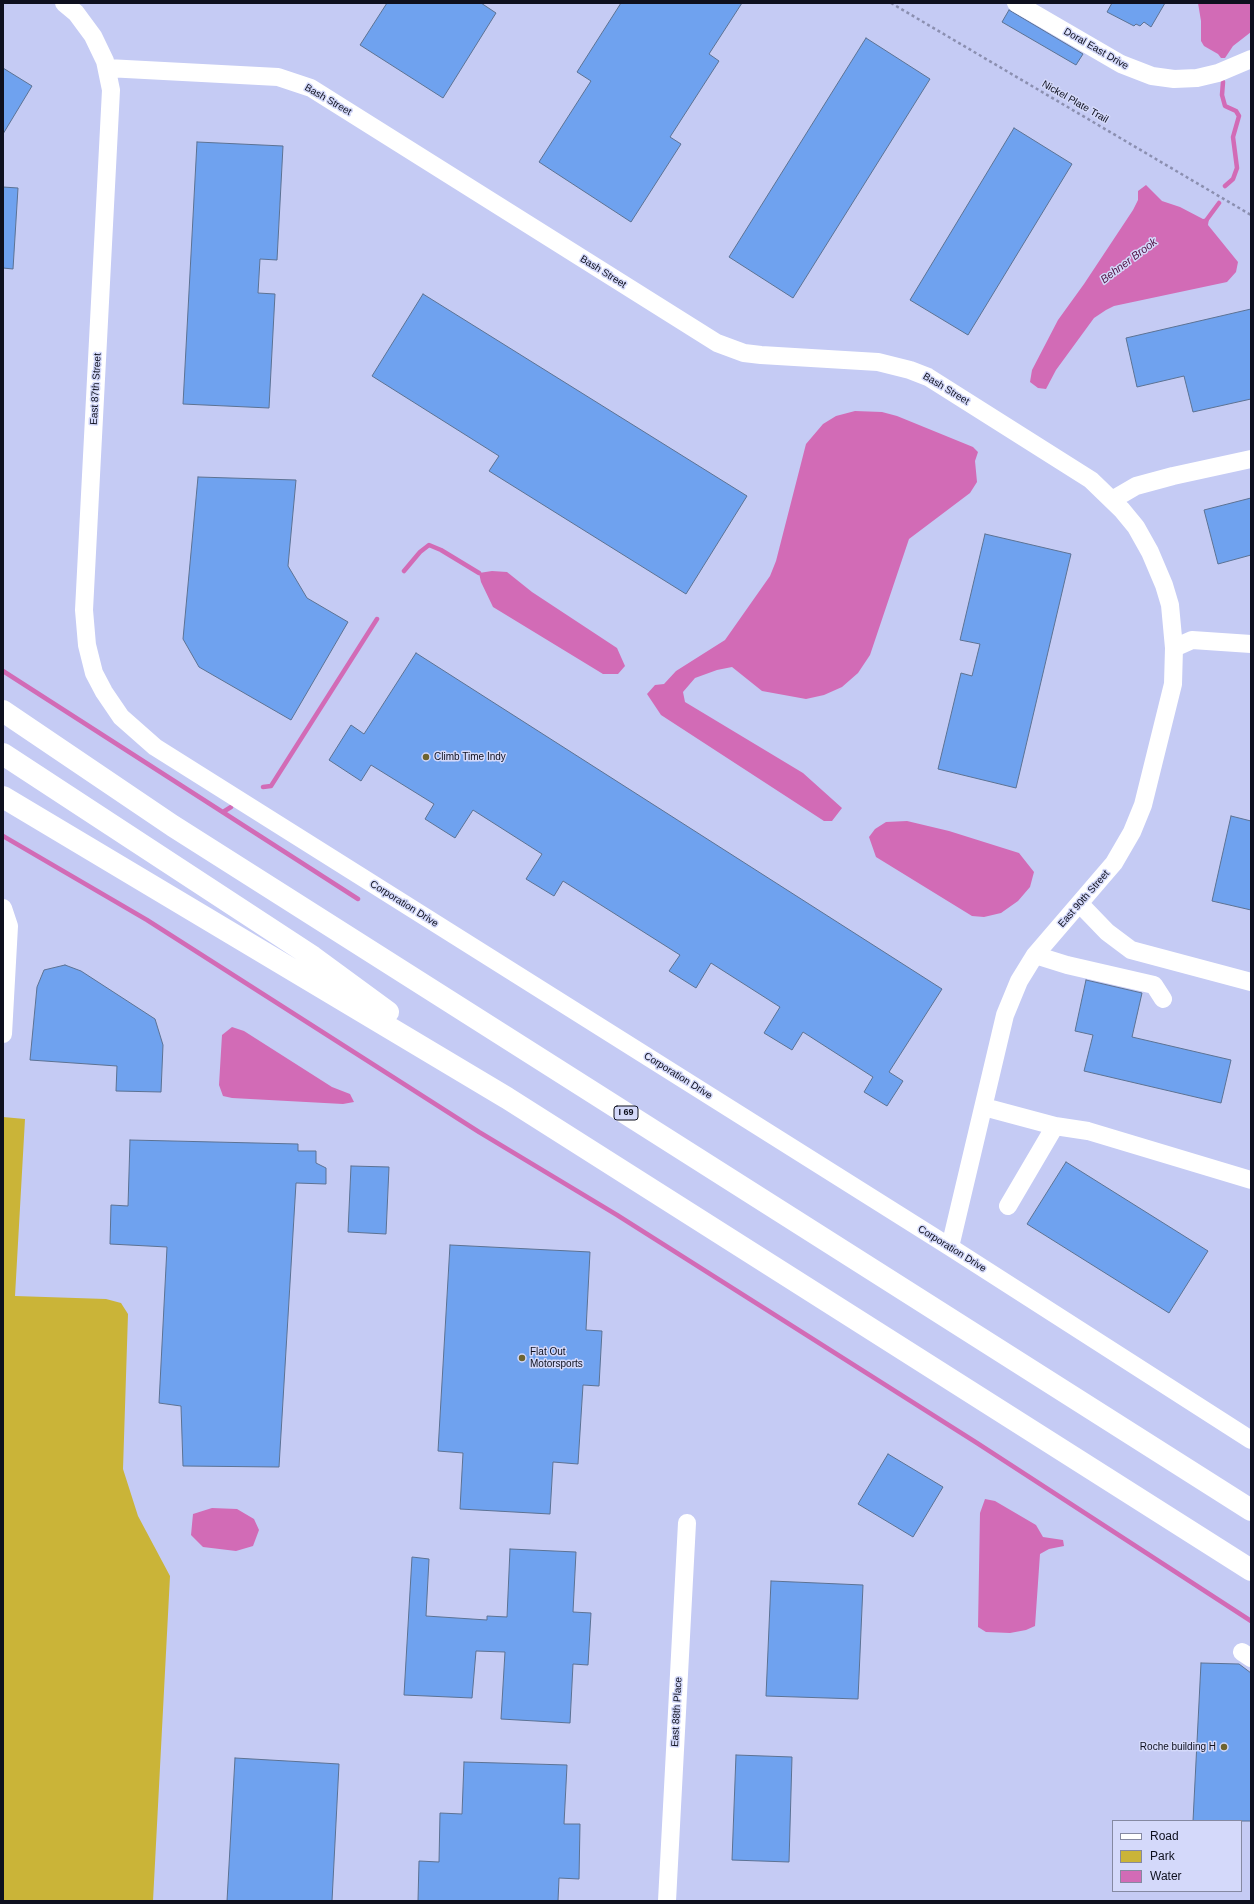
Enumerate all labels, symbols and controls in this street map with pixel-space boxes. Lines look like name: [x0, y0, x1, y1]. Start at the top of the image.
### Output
street label: Doral East Drive: [1061, 26, 1131, 72]
street label: Nickel Plate Trail: [1040, 78, 1110, 126]
street label: Bash Street: [302, 82, 354, 118]
water label: Behner Brook: [1098, 235, 1160, 287]
street label: Bash Street: [578, 253, 628, 291]
street label: East 87th Street: [88, 353, 104, 425]
street label: Bash Street: [921, 370, 971, 408]
place label: Climb Time Indy: [434, 751, 506, 763]
marker: Climb Time Indy: [421, 752, 431, 762]
street label: East 90th Street: [1056, 868, 1112, 930]
street label: Corporation Drive: [368, 878, 440, 930]
street label: Corporation Drive: [642, 1050, 714, 1102]
road number: I 69: [614, 1106, 638, 1120]
street label: Corporation Drive: [916, 1223, 988, 1275]
place label: Flat Out Motorsports: [530, 1346, 583, 1370]
marker: Flat Out Motorsports: [517, 1353, 527, 1363]
street label: East 88th Place: [669, 1677, 685, 1747]
place label: Roche building H: [1140, 1741, 1216, 1753]
marker: Roche building H: [1219, 1742, 1229, 1752]
legend: [1112, 1820, 1242, 1892]
text: Road: [1150, 1829, 1179, 1843]
text: Park: [1150, 1849, 1175, 1863]
text: Water: [1150, 1869, 1182, 1883]

